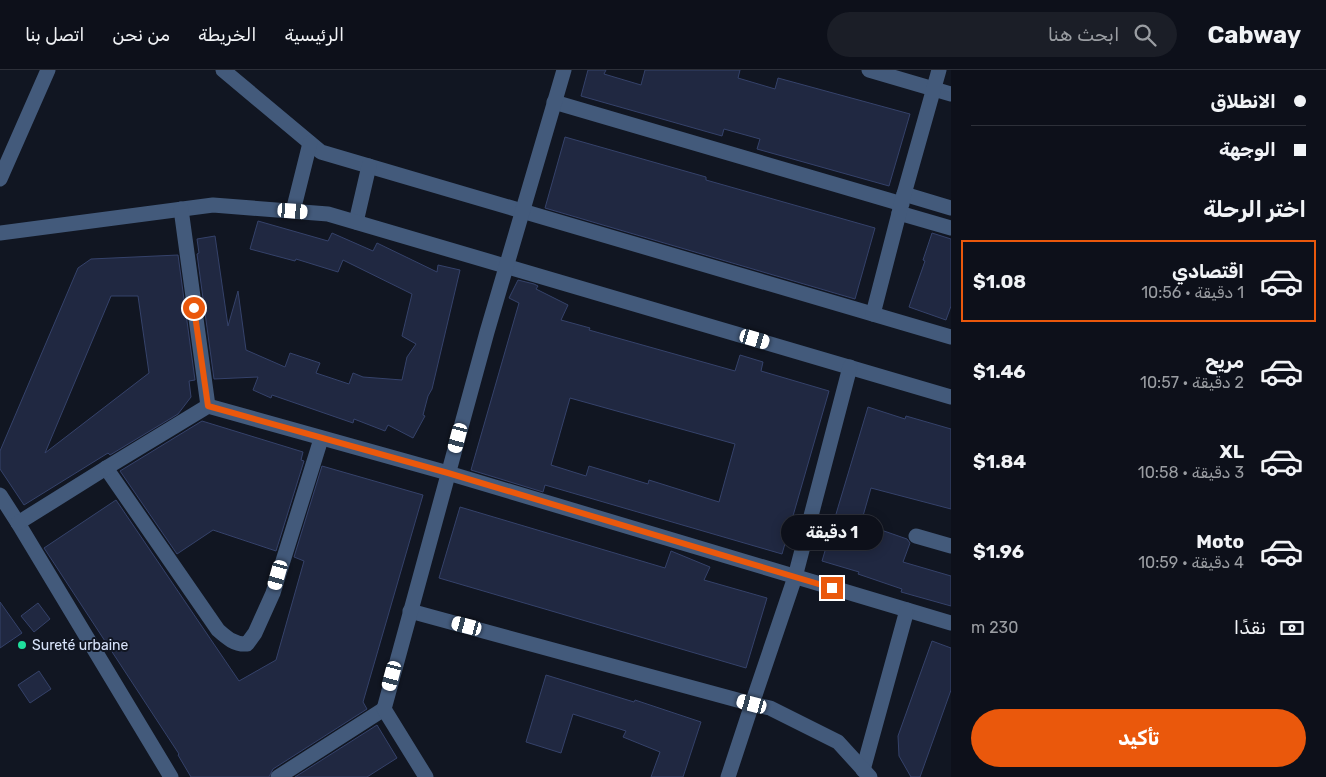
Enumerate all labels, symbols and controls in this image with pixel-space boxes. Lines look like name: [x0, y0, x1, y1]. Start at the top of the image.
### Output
search box: [827, 12, 1177, 57]
icon: search: [1131, 21, 1159, 49]
text: Cabway: [1207, 21, 1301, 49]
text: ابحث هنا: [1048, 23, 1119, 46]
text: اتصل بنا: [25, 24, 84, 46]
text: من نحن: [112, 24, 170, 46]
text: الخريطة: [198, 24, 256, 46]
text: الرئيسية: [284, 24, 344, 46]
text: الانطلاق: [1210, 90, 1276, 113]
text: الوجهة: [1219, 138, 1276, 161]
text: اختر الرحلة: [1203, 196, 1306, 223]
car: [277, 202, 308, 220]
icon: car: [1259, 259, 1304, 304]
text: اقتصادي: [1172, 260, 1244, 283]
text: $1.08: [973, 270, 1026, 293]
text: 1 دقيقة · 10:56: [1141, 283, 1244, 302]
route start: [183, 297, 205, 319]
car: [738, 328, 771, 350]
icon: car: [1259, 349, 1304, 394]
text: مريح: [1205, 350, 1244, 373]
text: $1.46: [973, 360, 1026, 383]
text: 2 دقيقة · 10:57: [1140, 373, 1244, 392]
car: [446, 422, 469, 454]
icon: car: [1259, 439, 1304, 484]
text: XL: [1220, 440, 1244, 463]
text: $1.84: [973, 450, 1026, 473]
text: 3 دقيقة · 10:58: [1138, 463, 1244, 482]
callout: 1 دقيقة: [781, 516, 883, 550]
text: 1 دقيقة: [806, 523, 858, 542]
icon: car: [1259, 529, 1304, 574]
text: Moto: [1196, 530, 1244, 553]
text: $1.96: [973, 540, 1024, 563]
text: 4 دقيقة · 10:59: [1138, 553, 1244, 572]
car: [266, 559, 289, 591]
route end: [821, 577, 843, 599]
icon: cash: [1278, 614, 1306, 642]
car: [450, 615, 483, 637]
text: نقدًا: [1234, 616, 1266, 639]
text: 230 m: [971, 618, 1018, 637]
place label: Sureté urbaine: [32, 637, 129, 654]
marker: Sureté urbaine: [16, 639, 28, 651]
car: [380, 660, 403, 692]
car: [735, 693, 768, 715]
button: تأكيد: [971, 709, 1306, 767]

